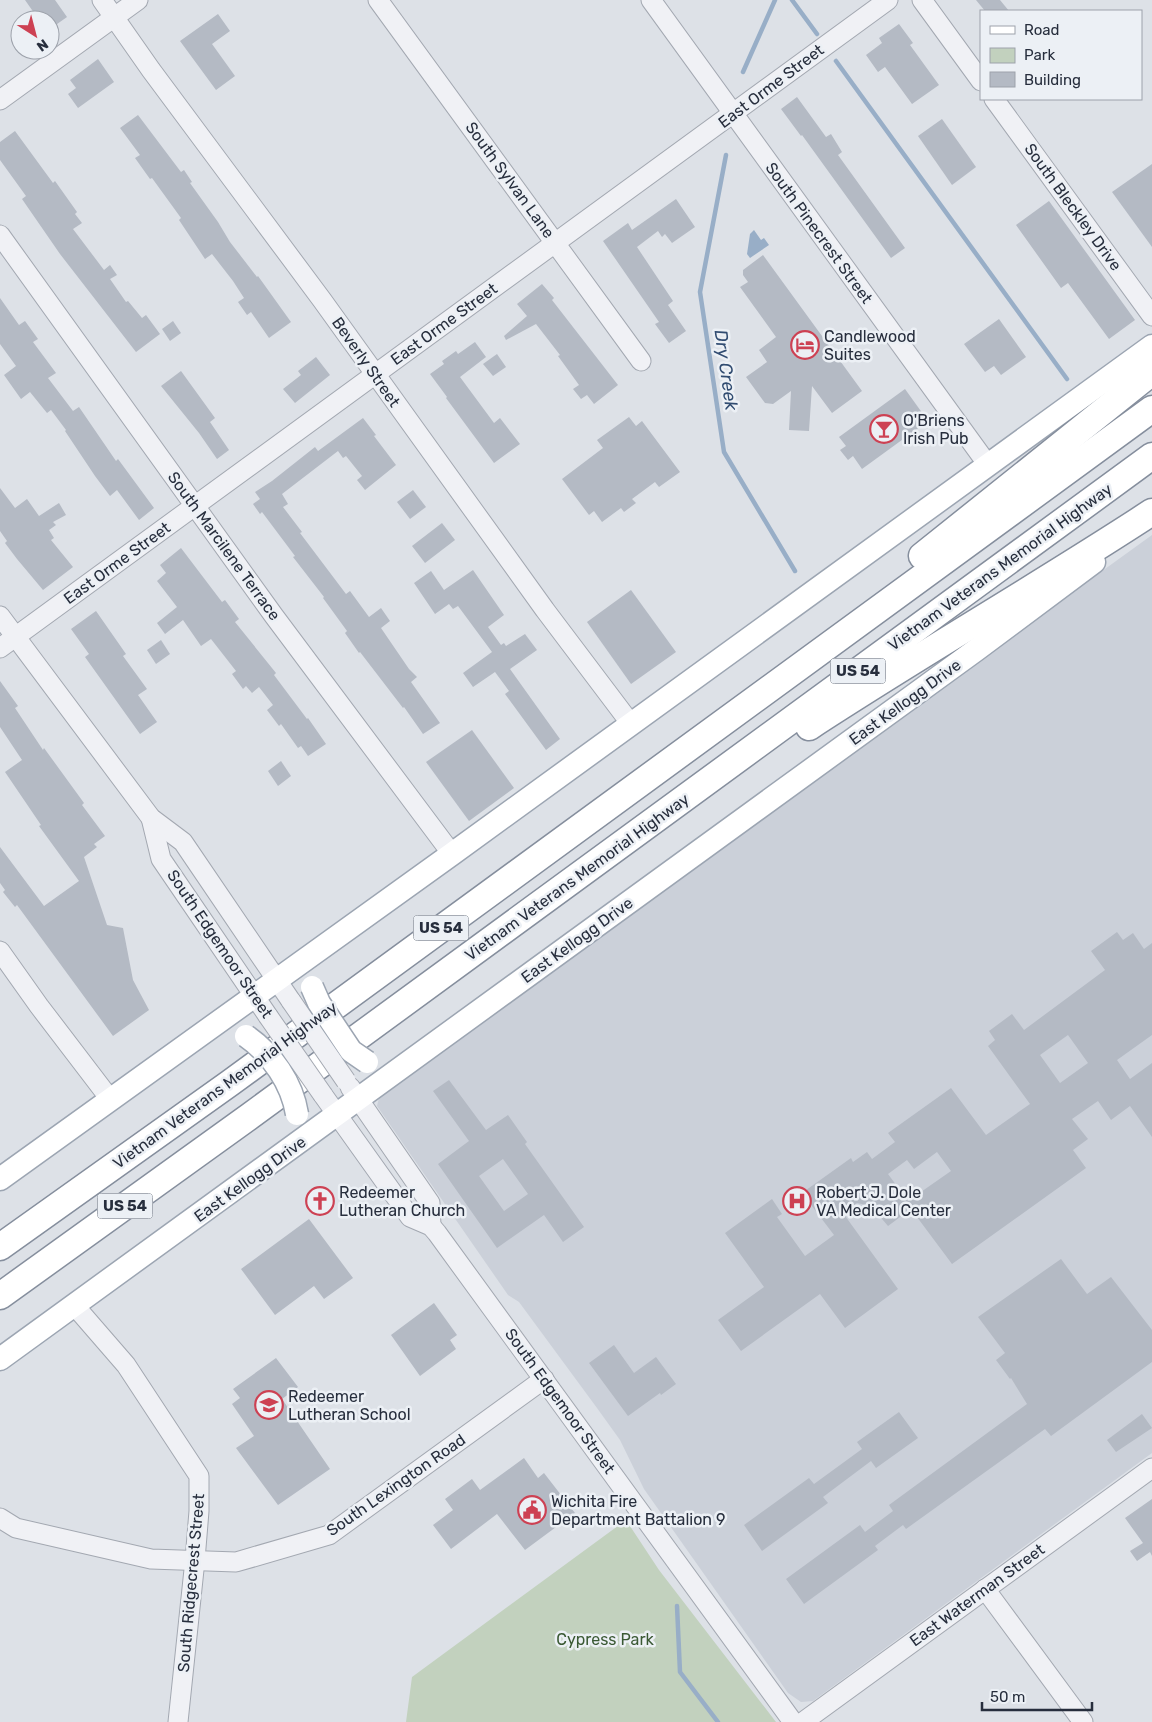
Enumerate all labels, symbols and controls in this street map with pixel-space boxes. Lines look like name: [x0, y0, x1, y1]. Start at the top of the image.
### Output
north arrow: [10, 10, 60, 60]
legend: [980, 10, 1142, 100]
text: Road: [1024, 21, 1060, 39]
text: N: [33, 35, 51, 55]
street label: East Orme Street: [715, 40, 827, 132]
text: Park: [1024, 46, 1055, 64]
text: Building: [1024, 71, 1081, 89]
street label: South Sylvan Lane: [462, 118, 559, 242]
street label: South Bleckley Drive: [1020, 140, 1126, 274]
street label: South Pinecrest Street: [761, 159, 877, 307]
street label: East Orme Street: [387, 279, 501, 369]
street label: Beverly Street: [328, 313, 404, 411]
place label: Candlewood Suites: [824, 327, 916, 364]
water label: Dry Creek: [709, 328, 743, 413]
hotel icon: Candlewood Suites: [790, 330, 820, 360]
place label: O'Briens Irish Pub: [903, 411, 969, 448]
bar icon: O'Briens Irish Pub: [869, 414, 899, 444]
street label: South Marcilene Terrace: [164, 468, 284, 624]
street label: Vietnam Veterans Memorial Highway: [884, 479, 1116, 655]
street label: East Orme Street: [60, 518, 174, 608]
street label: East Kellogg Drive: [845, 655, 965, 749]
road number: US 54: [830, 658, 886, 684]
street label: Vietnam Veterans Memorial Highway: [461, 789, 693, 965]
street label: South Edgemoor Street: [163, 866, 277, 1022]
street label: East Kellogg Drive: [517, 893, 637, 987]
road number: US 54: [414, 916, 468, 940]
street label: Vietnam Veterans Memorial Highway: [109, 997, 341, 1173]
street label: East Kellogg Drive: [190, 1132, 310, 1226]
place label: Redeemer Lutheran Church: [339, 1183, 465, 1220]
place label: Robert J. Dole VA Medical Center: [816, 1183, 951, 1220]
church icon: Redeemer Lutheran Church: [305, 1186, 335, 1216]
hospital icon: Robert J. Dole VA Medical Center: [782, 1186, 812, 1216]
road number: US 54: [98, 1194, 152, 1218]
street label: South Edgemoor Street: [501, 1325, 619, 1477]
place label: Redeemer Lutheran School: [288, 1387, 411, 1424]
school or university icon: Redeemer Lutheran School: [254, 1390, 284, 1420]
street label: South Lexington Road: [323, 1430, 469, 1540]
place label: Wichita Fire Department Battalion 9: [551, 1492, 725, 1529]
street label: South Ridgecrest Street: [174, 1493, 208, 1673]
public building icon: Wichita Fire Department Battalion 9: [517, 1495, 547, 1525]
street label: East Waterman Street: [906, 1540, 1048, 1650]
park label: Cypress Park: [556, 1630, 654, 1649]
scale bar: [982, 1680, 1092, 1712]
text: 50 m: [990, 1688, 1025, 1706]

